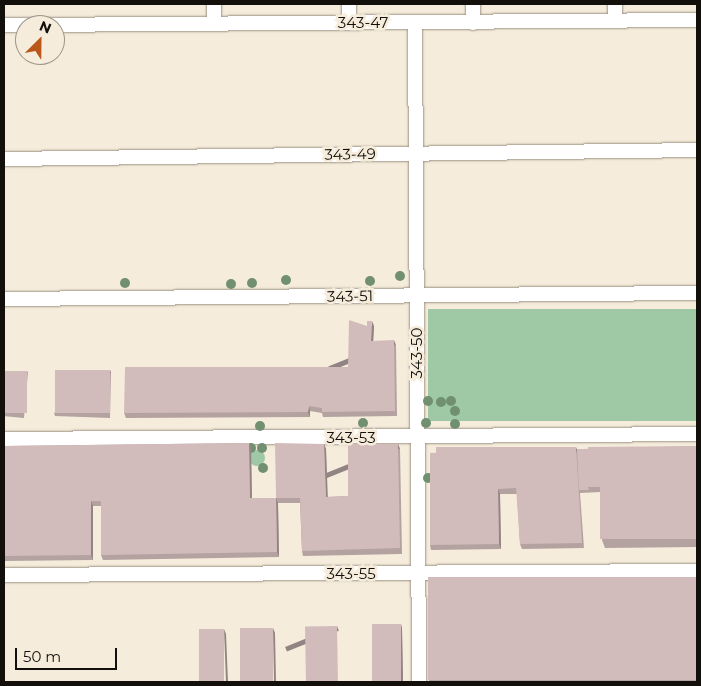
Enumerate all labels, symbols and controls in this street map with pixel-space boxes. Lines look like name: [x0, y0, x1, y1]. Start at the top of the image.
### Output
street label: 343-47: [338, 14, 388, 32]
north arrow: [15, 15, 65, 65]
text: N: [37, 17, 54, 38]
street label: 343-49: [324, 145, 376, 163]
street label: 343-51: [327, 287, 373, 305]
street label: 343-50: [408, 328, 426, 378]
street label: 343-53: [326, 429, 376, 447]
street label: 343-55: [326, 565, 376, 583]
scale bar: [18, 638, 120, 670]
text: 50 m: [23, 647, 61, 666]

